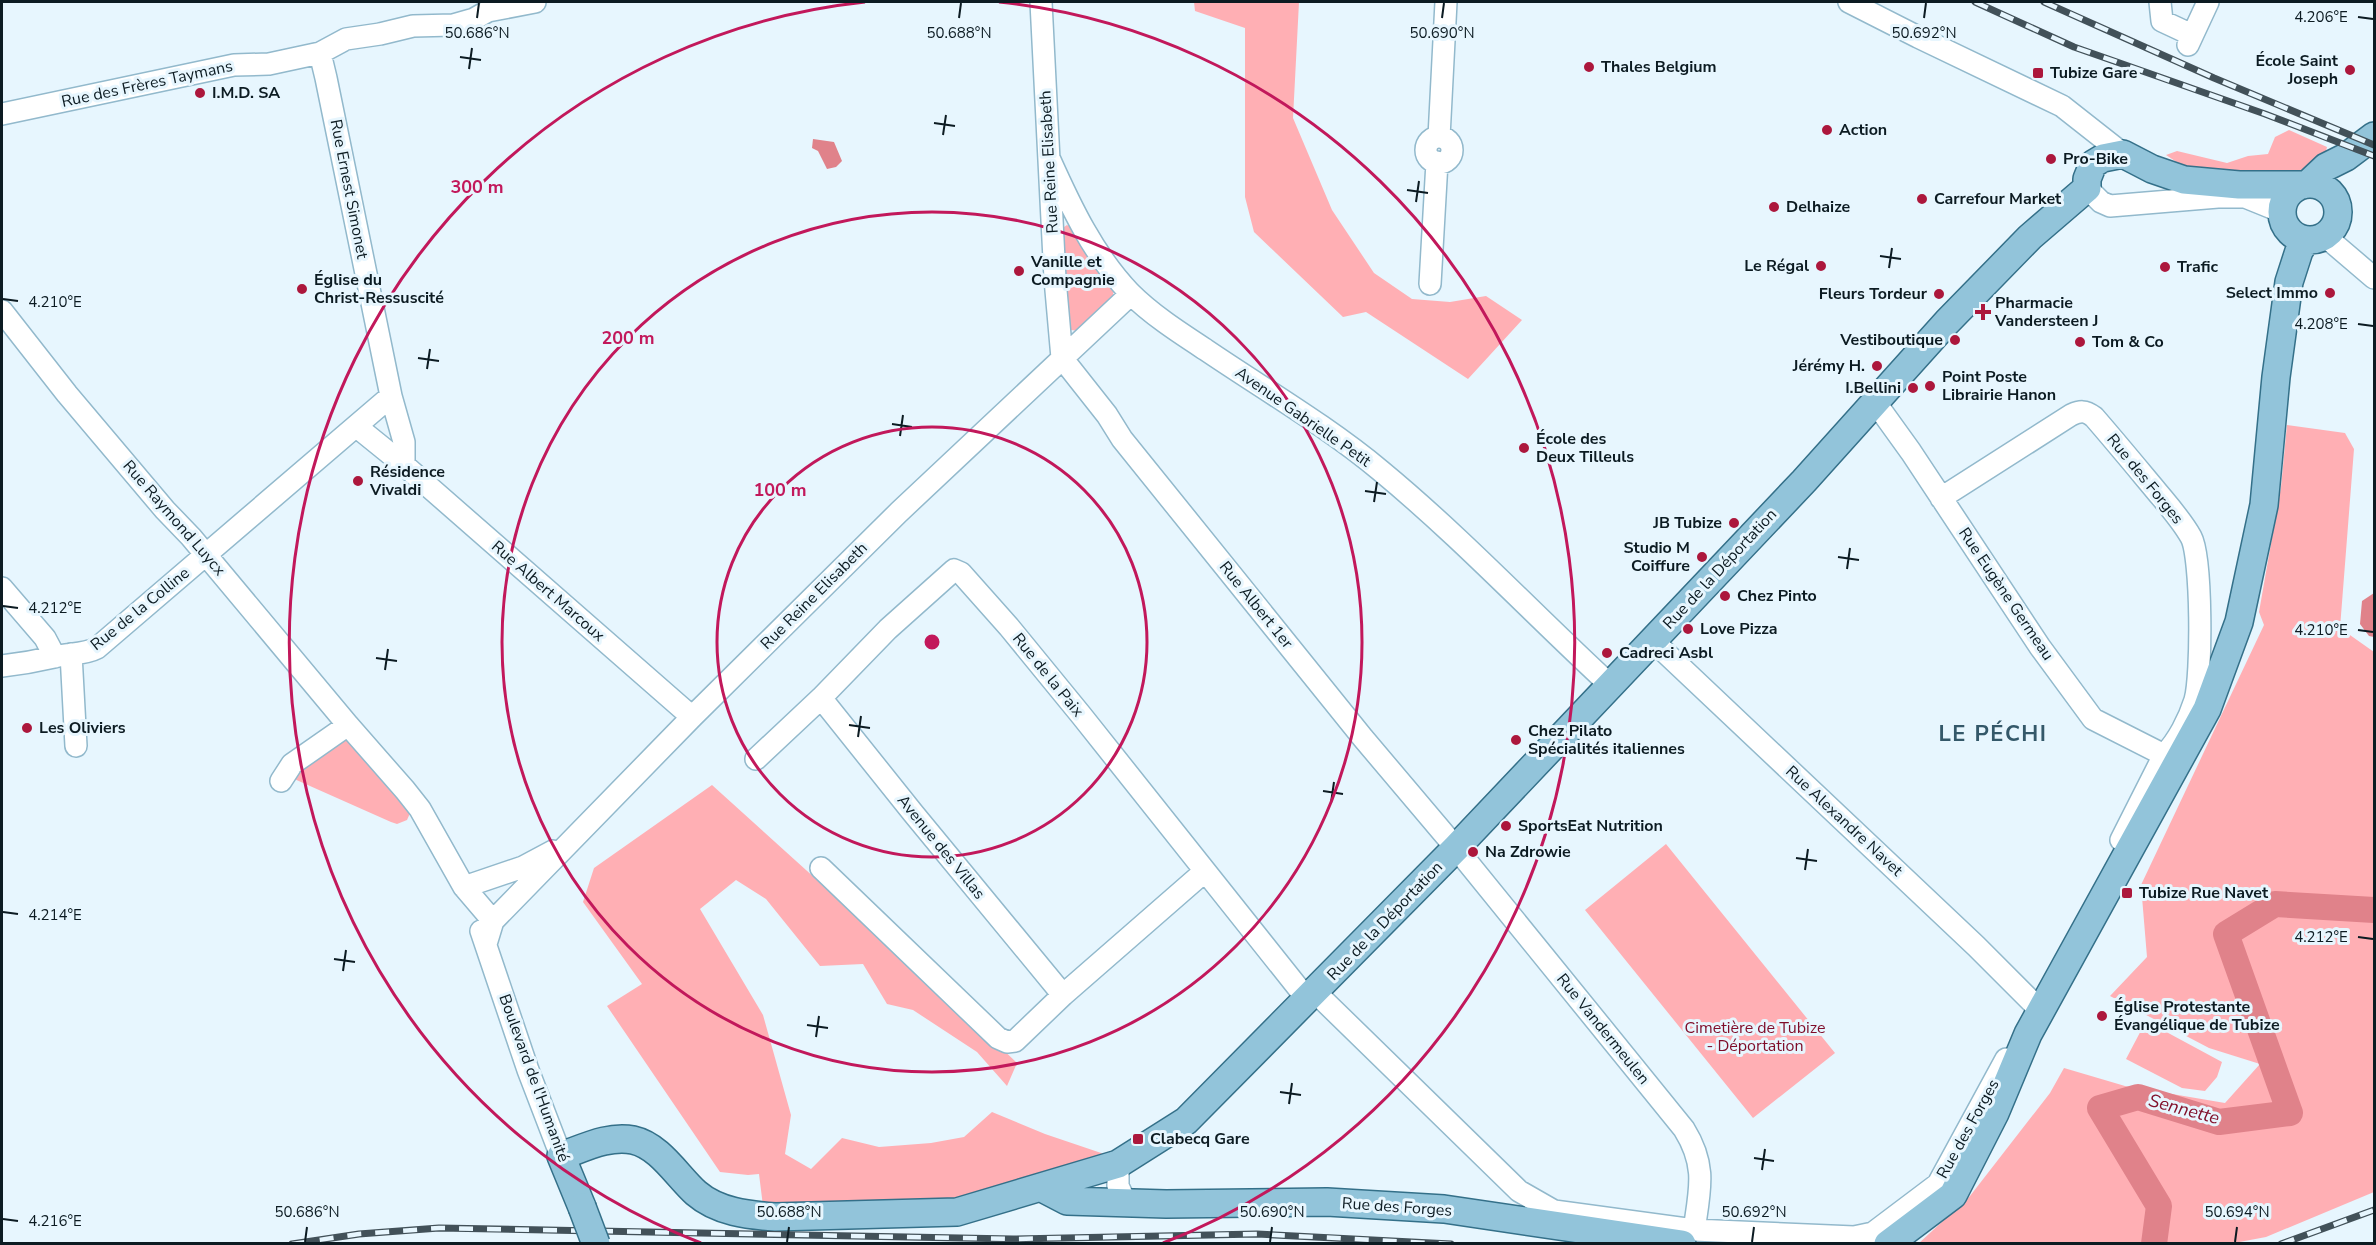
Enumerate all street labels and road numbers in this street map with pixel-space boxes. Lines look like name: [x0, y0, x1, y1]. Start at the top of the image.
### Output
street label: Rue des Frères Taymans: [59, 55, 235, 113]
street label: Rue Reine Elisabeth: [1034, 90, 1064, 234]
street label: Rue Ernest Simonet: [325, 117, 373, 261]
street label: Avenue Gabrielle Petit: [1231, 362, 1376, 472]
street label: Rue des Forges: [2102, 429, 2188, 529]
street label: Rue Raymond Luycx: [118, 456, 231, 581]
street label: Rue de la Déportation: [1658, 504, 1782, 634]
street label: Rue Eugène Germeau: [1953, 523, 2059, 665]
street label: Rue Albert Marcoux: [487, 536, 610, 647]
street label: Rue Reine Elisabeth: [756, 538, 872, 654]
street label: Rue Albert 1er: [1214, 557, 1298, 653]
street label: Rue de la Colline: [86, 562, 194, 656]
street label: Rue de la Paix: [1007, 628, 1089, 722]
street label: Rue Alexandre Navet: [1781, 761, 1908, 881]
street label: Avenue des Villas: [892, 790, 990, 904]
street label: Rue de la Déportation: [1322, 857, 1448, 985]
street label: Rue Vandermeulen: [1551, 969, 1655, 1089]
street label: Boulevard de l'Humanité: [493, 991, 575, 1165]
street label: Rue des Forges: [1932, 1075, 2004, 1183]
street label: Rue des Forges: [1341, 1192, 1453, 1222]

